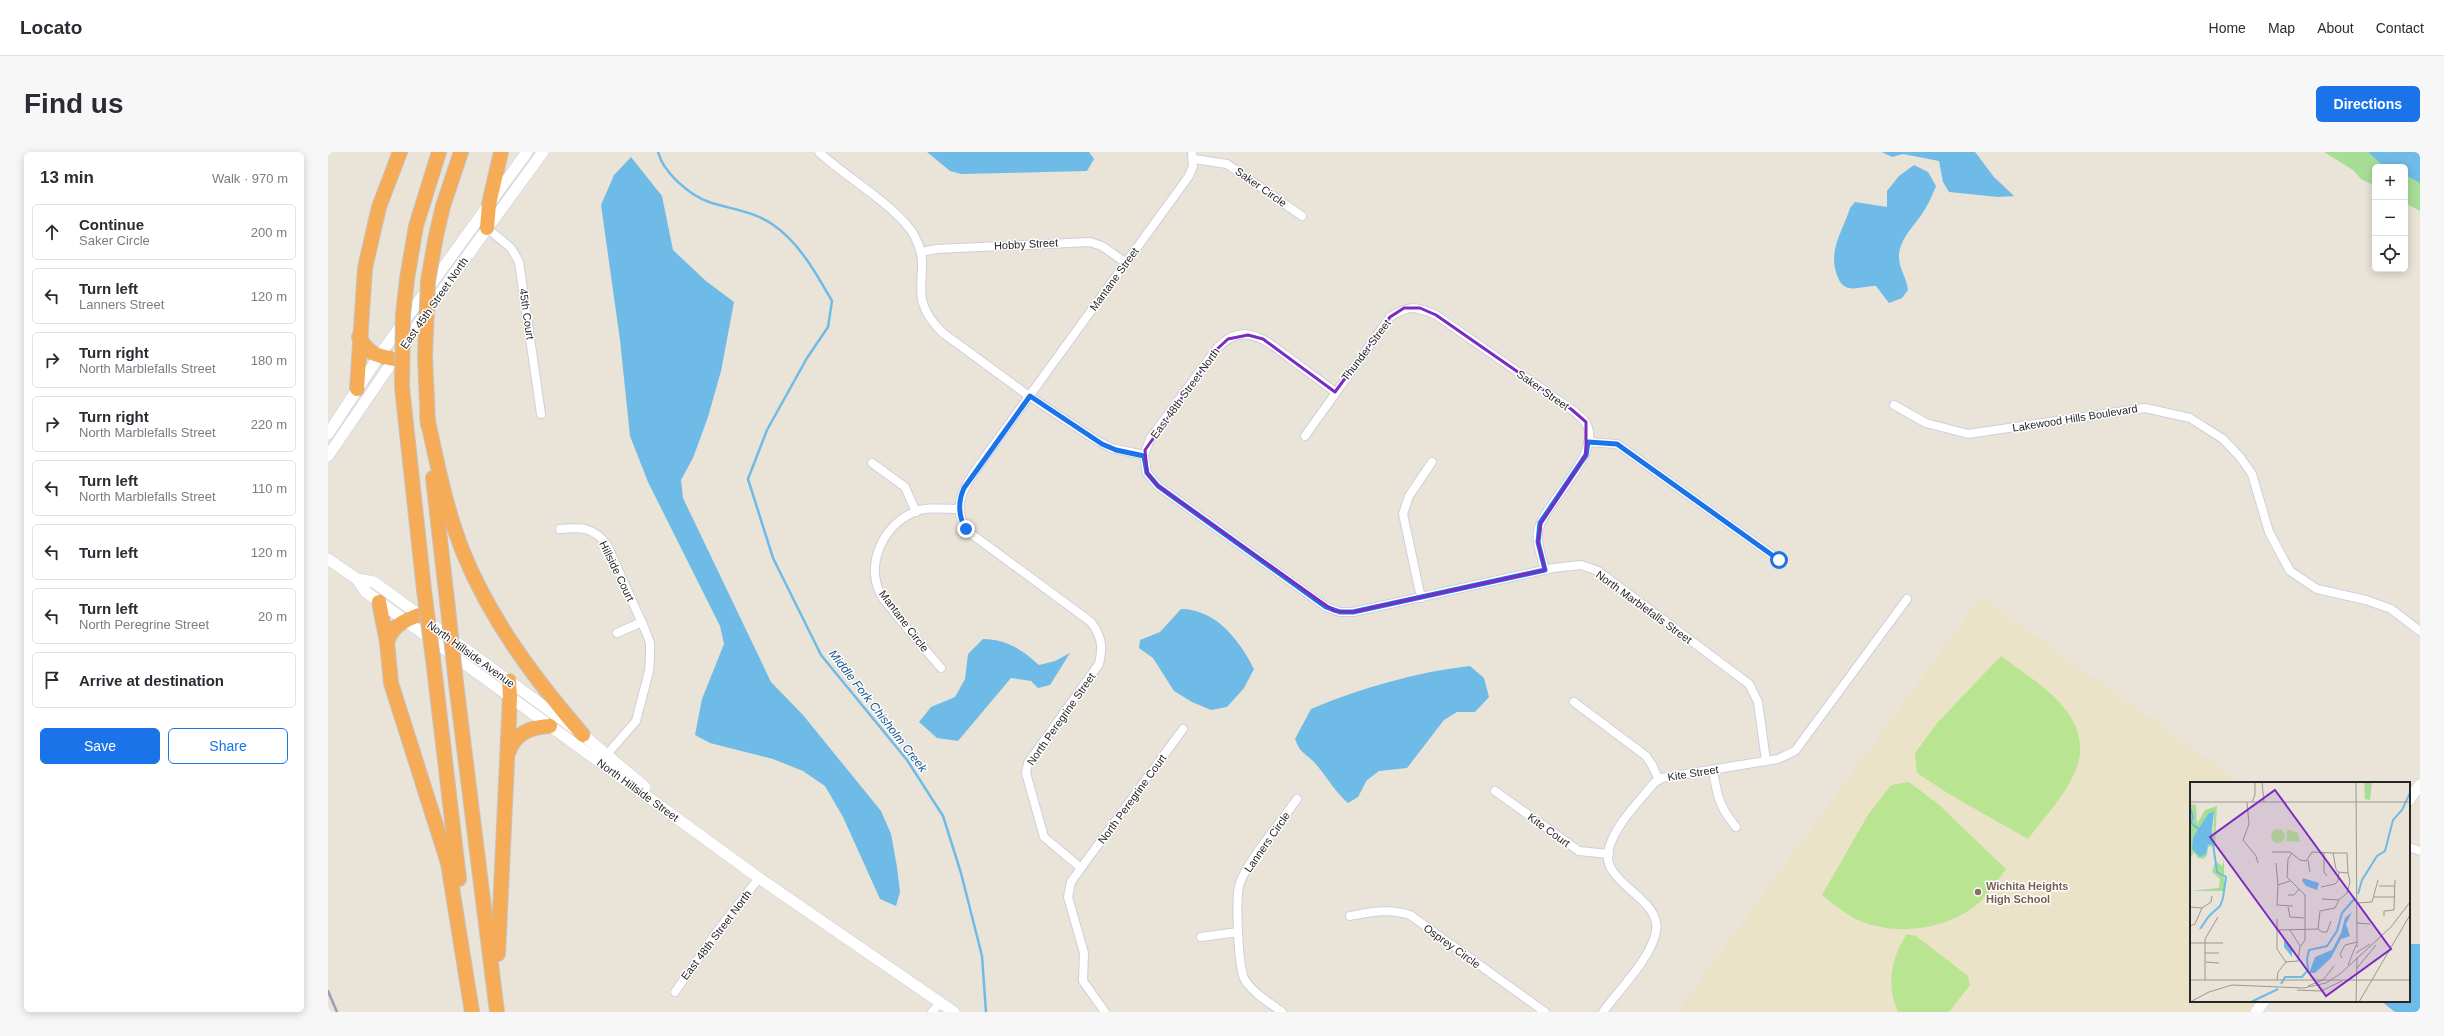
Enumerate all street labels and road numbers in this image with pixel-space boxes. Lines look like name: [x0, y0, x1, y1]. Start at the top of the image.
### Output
street label: Saker Circle: [1233, 165, 1289, 209]
street label: Hobby Street: [994, 236, 1058, 252]
street label: Mantane Street: [1087, 245, 1141, 313]
street label: East 45th Street North: [398, 255, 470, 351]
street label: 45th Court: [517, 288, 537, 340]
street label: Thunder Street: [1339, 317, 1393, 383]
street label: East 48th Street North: [1148, 345, 1222, 441]
street label: Saker Street: [1515, 368, 1571, 412]
street label: Lakewood Hills Boulevard: [2012, 402, 2138, 434]
street label: Hillside Court: [597, 539, 637, 603]
street label: North Marblefalls Street: [1594, 568, 1694, 646]
street label: Mantane Circle: [877, 588, 931, 654]
street label: North Hillside Avenue: [425, 618, 517, 690]
street label: North Peregrine Street: [1025, 670, 1097, 768]
street label: North Peregrine Court: [1096, 752, 1168, 846]
street label: North Hillside Street: [595, 756, 681, 824]
street label: Kite Street: [1667, 763, 1719, 783]
street label: Lanners Circle: [1242, 810, 1292, 874]
street label: Kite Court: [1526, 811, 1572, 849]
street label: East 48th Street North: [678, 888, 754, 982]
street label: Osprey Circle: [1422, 922, 1482, 970]

